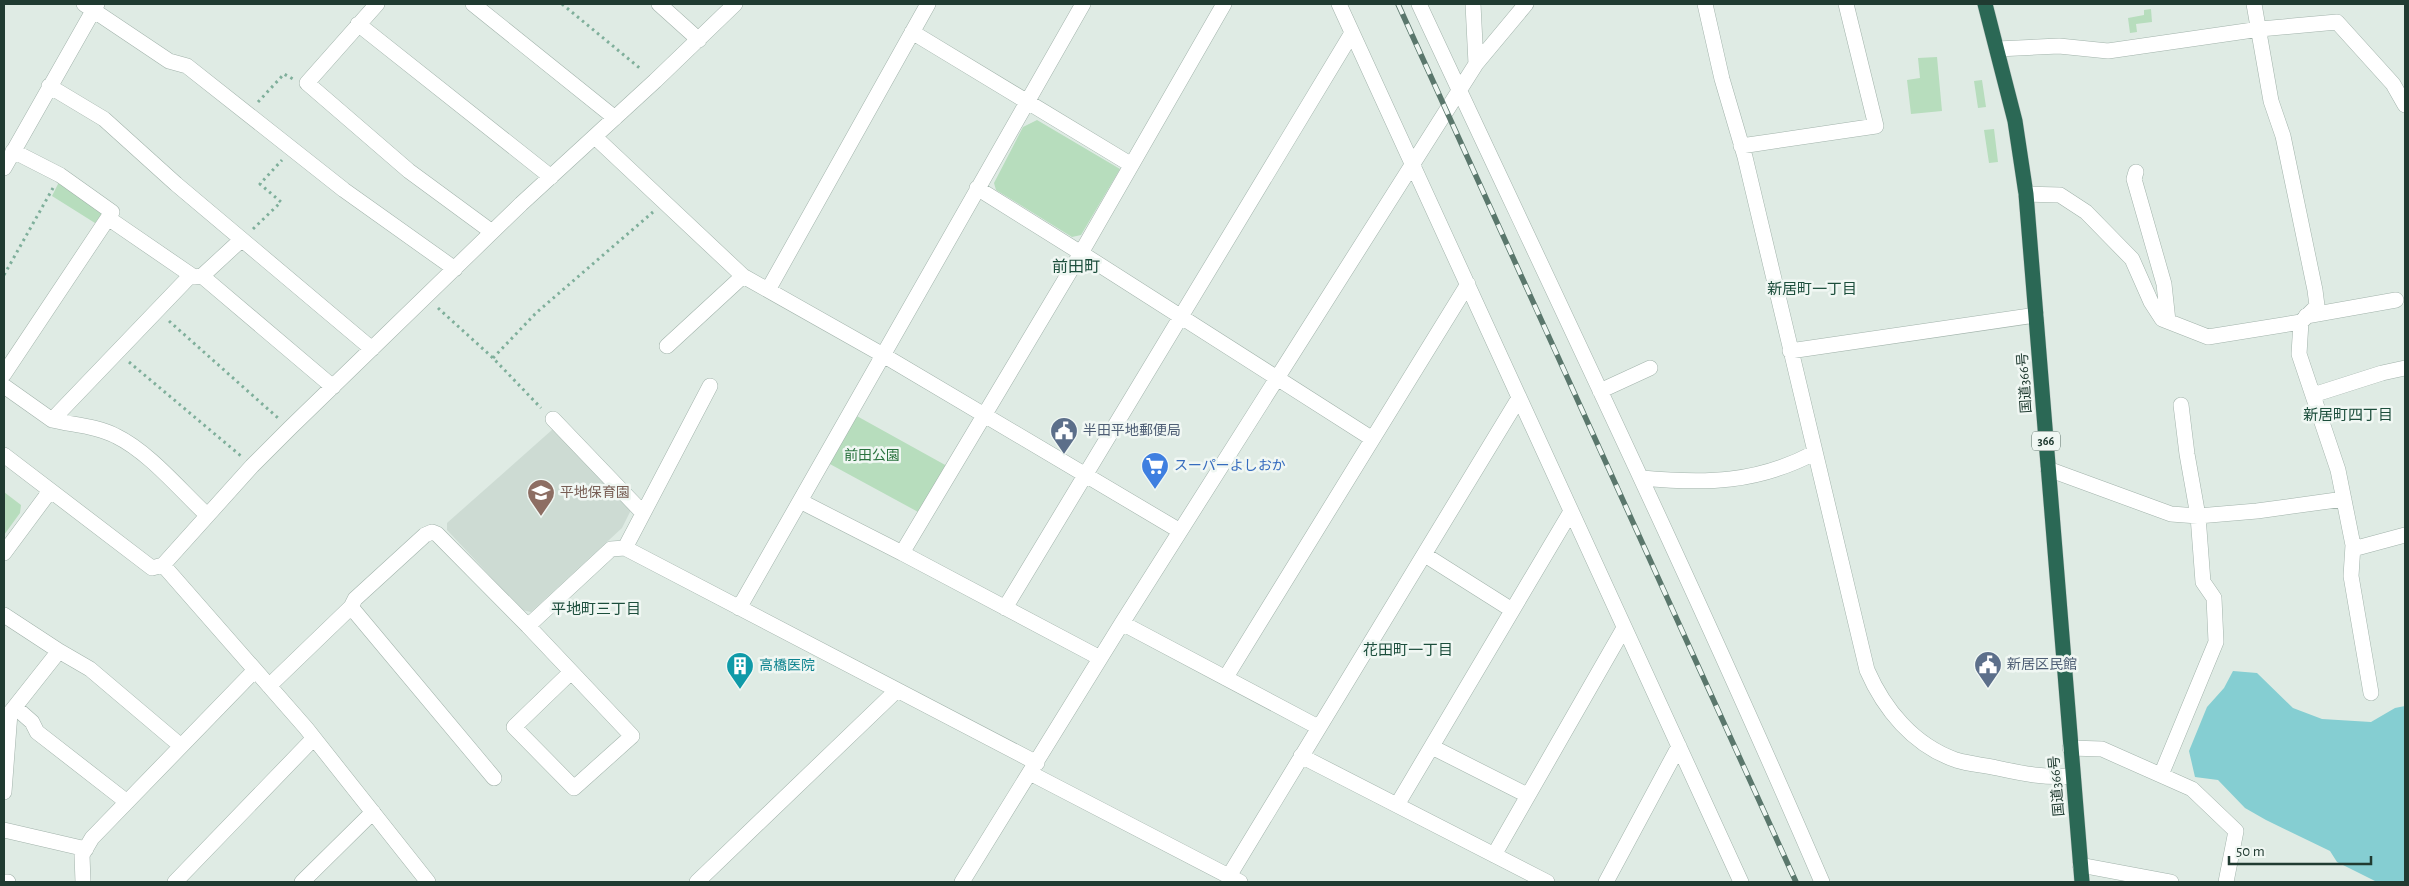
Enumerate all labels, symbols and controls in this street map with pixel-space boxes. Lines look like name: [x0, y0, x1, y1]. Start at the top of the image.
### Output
district label: 前田町: [1052, 258, 1100, 275]
district label: 新居町一丁目: [1767, 281, 1857, 297]
street label: 国道366号: [2015, 352, 2034, 414]
district label: 新居町四丁目: [2303, 407, 2393, 423]
public building icon: 半田平地郵便局: [1049, 416, 1079, 455]
place label: 半田平地郵便局: [1083, 423, 1181, 438]
road number: 366: [2032, 432, 2060, 451]
park label: 前田公園: [844, 447, 900, 463]
supermarket icon: スーパーよしおか: [1140, 451, 1170, 490]
place label: スーパーよしおか: [1174, 458, 1286, 473]
school or university icon: 平地保育園: [526, 478, 556, 517]
place label: 平地保育園: [560, 485, 630, 500]
district label: 平地町三丁目: [551, 601, 641, 617]
district label: 花田町一丁目: [1363, 642, 1453, 658]
public building icon: 新居区民館: [1973, 650, 2003, 689]
building icon: 高橋医院: [725, 651, 755, 690]
place label: 新居区民館: [2007, 657, 2077, 672]
place label: 高橋医院: [759, 658, 815, 673]
street label: 国道366号: [2046, 755, 2067, 817]
scale bar: [2229, 834, 2372, 866]
text: 50 m: [2236, 844, 2265, 859]

